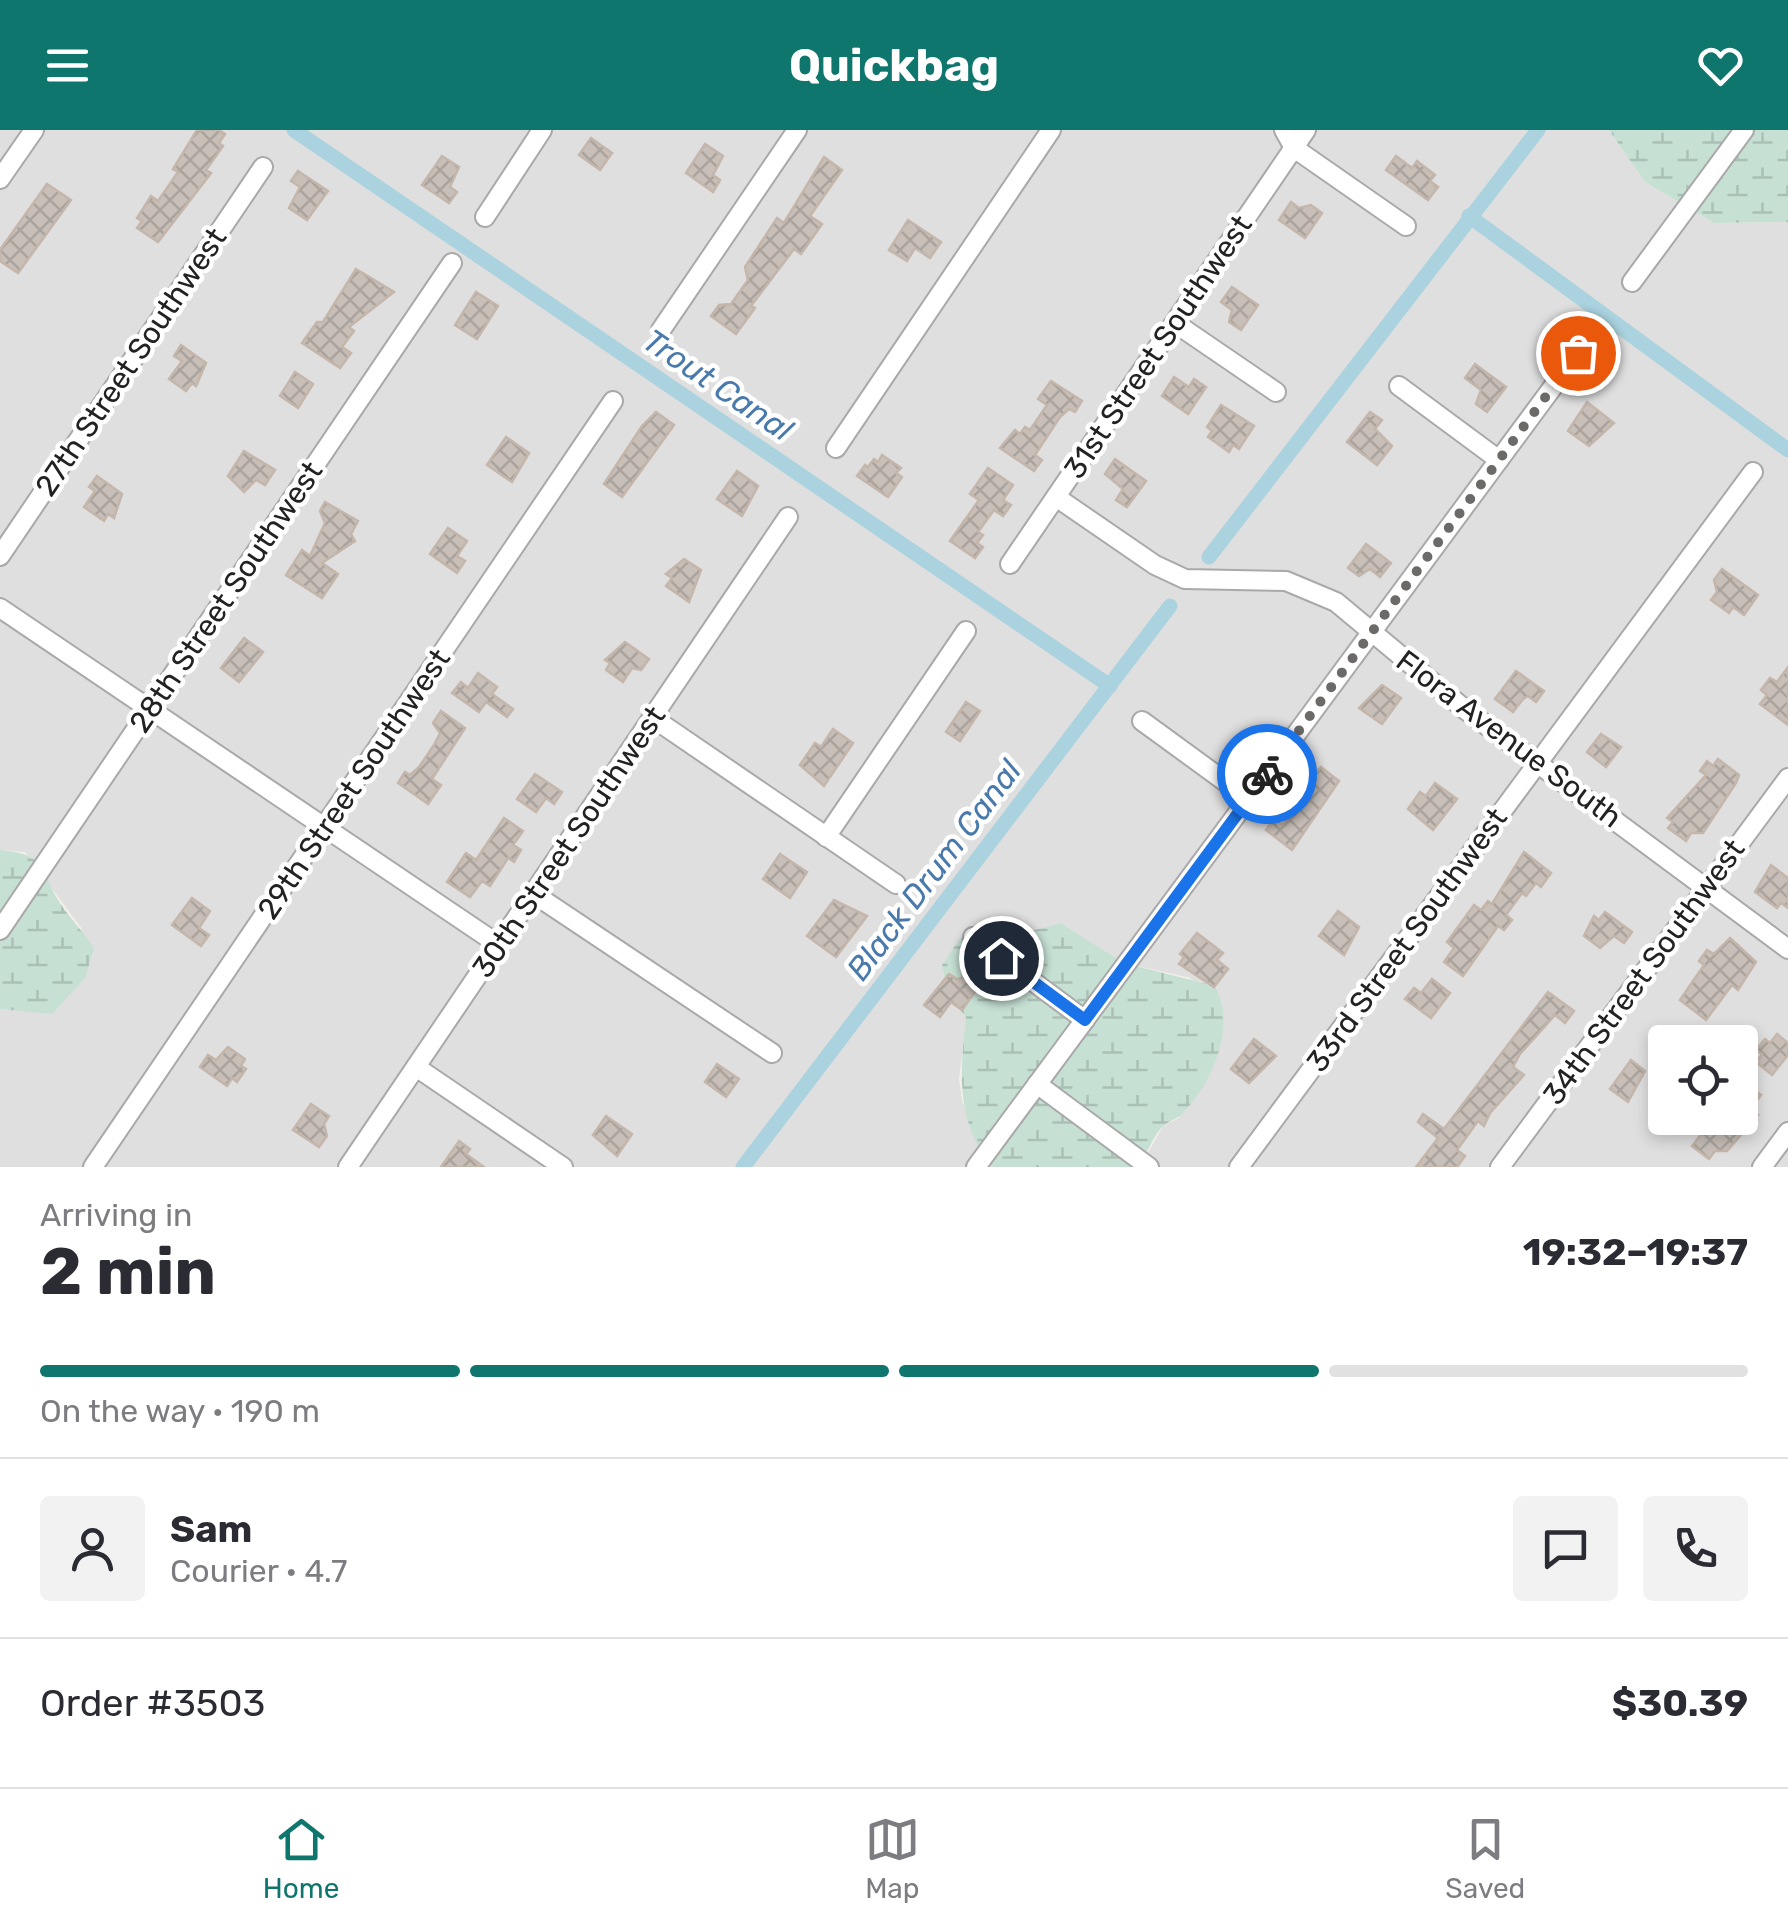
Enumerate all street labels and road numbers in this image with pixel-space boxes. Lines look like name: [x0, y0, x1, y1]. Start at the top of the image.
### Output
street label: 31st Street Southwest: [1056, 208, 1260, 486]
street label: 27th Street Southwest: [28, 221, 234, 503]
street label: 28th Street Southwest: [122, 454, 330, 739]
street label: 29th Street Southwest: [250, 642, 458, 926]
street label: Flora Avenue South: [1389, 643, 1629, 835]
street label: 30th Street Southwest: [465, 699, 673, 985]
street label: 33rd Street Southwest: [1299, 801, 1515, 1079]
street label: 34th Street Southwest: [1536, 832, 1753, 1112]

